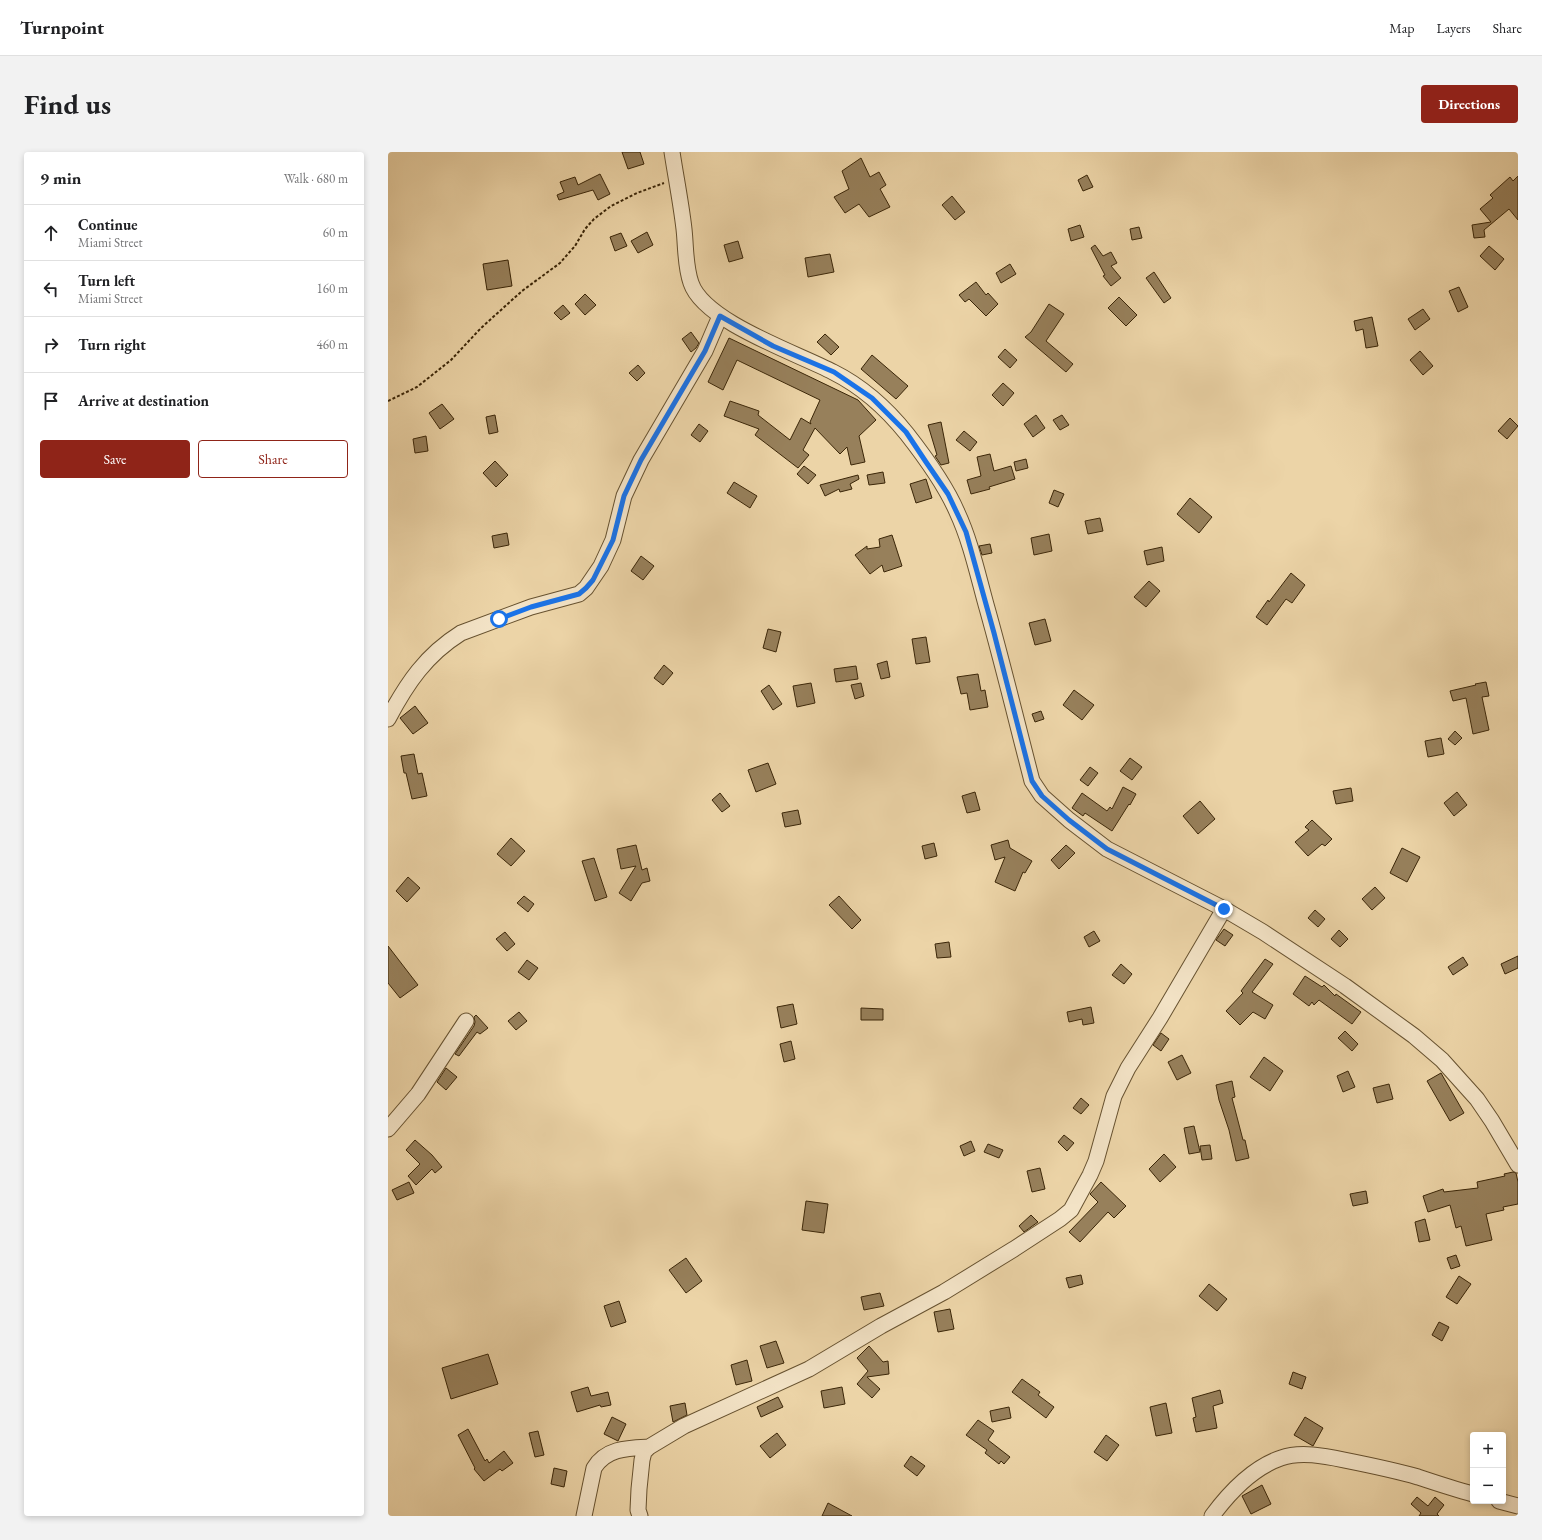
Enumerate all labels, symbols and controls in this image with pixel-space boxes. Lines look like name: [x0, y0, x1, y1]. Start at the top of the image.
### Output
text: Turnpoint: [20, 15, 104, 40]
text: Map: [1389, 19, 1414, 37]
text: Layers: [1436, 19, 1471, 37]
text: Share: [1493, 19, 1522, 37]
button: Directions: [1421, 85, 1518, 123]
text: Find us: [24, 86, 111, 122]
text: 9 min: [40, 167, 81, 189]
text: Walk · 680 m: [284, 170, 348, 187]
text: Continue: [78, 215, 138, 234]
icon: ahead: [40, 222, 62, 244]
text: 60 m: [323, 224, 348, 241]
text: Miami Street: [78, 234, 143, 251]
text: Turn left: [78, 271, 135, 290]
icon: left: [40, 278, 62, 300]
text: 160 m: [317, 280, 348, 297]
text: Miami Street: [78, 290, 143, 307]
icon: right: [40, 334, 62, 356]
text: Turn right: [78, 335, 146, 354]
text: 460 m: [317, 336, 348, 353]
icon: arrive: [40, 390, 62, 412]
text: Arrive at destination: [78, 391, 209, 410]
button: Save: [40, 440, 190, 478]
button: Share: [198, 440, 348, 478]
route start: [490, 610, 508, 628]
route end: [1215, 900, 1233, 918]
map controls: [1470, 1432, 1506, 1504]
button: +: [1470, 1432, 1506, 1468]
button: −: [1470, 1468, 1506, 1504]

